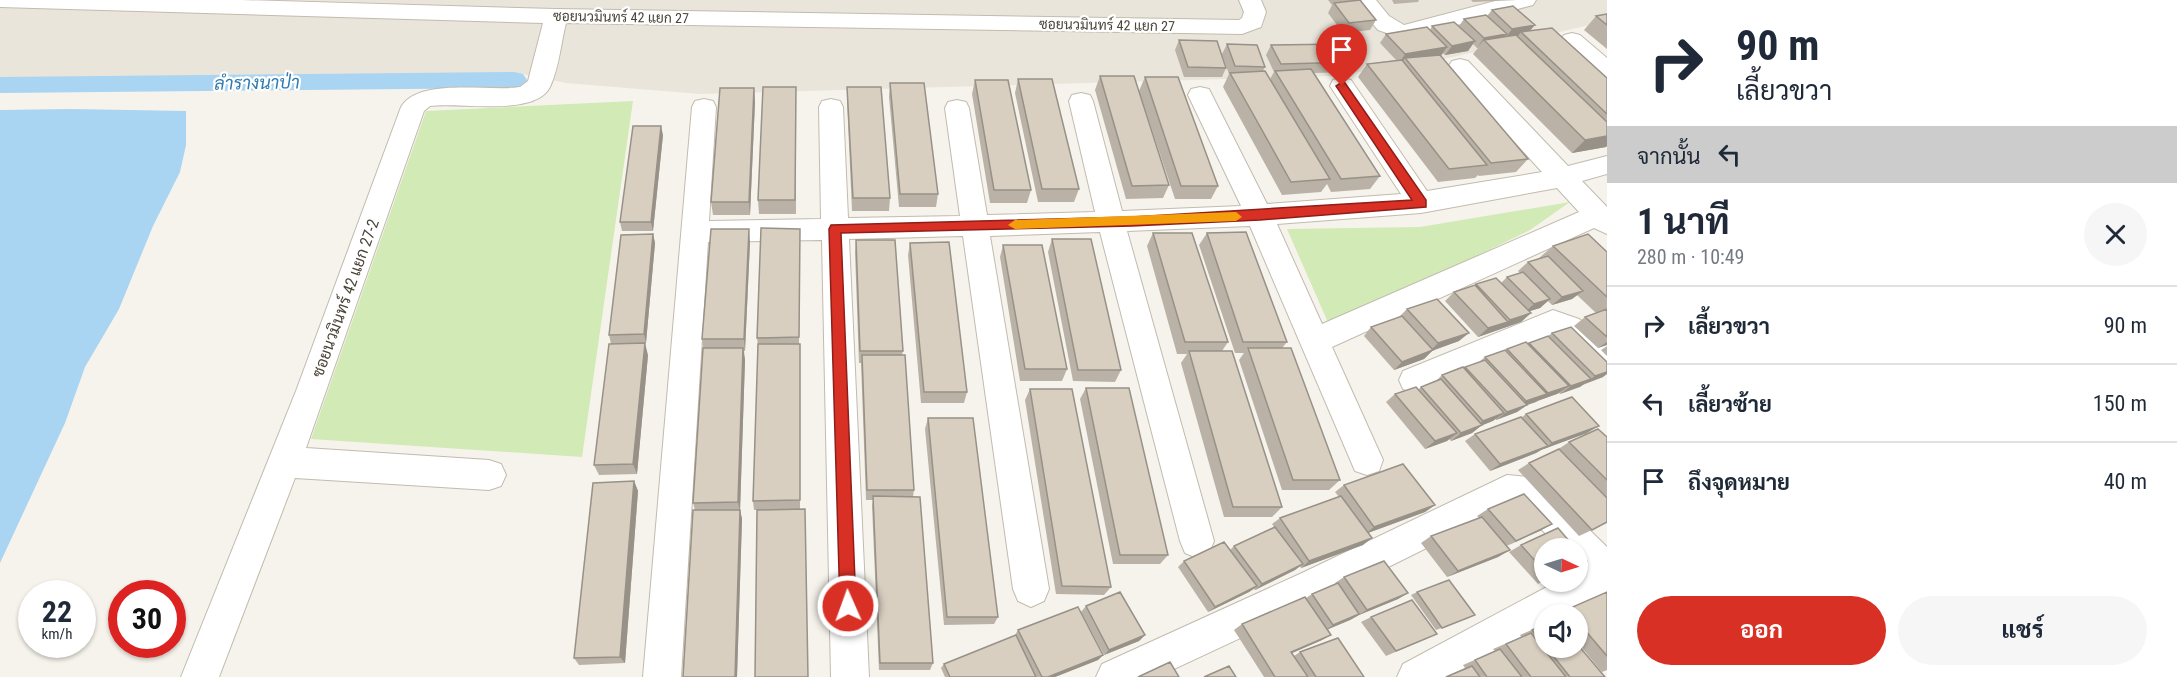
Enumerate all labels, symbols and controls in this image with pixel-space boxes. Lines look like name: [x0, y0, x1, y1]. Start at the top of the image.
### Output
street label: ซอยนวมินทร์ 42 แยก 27: [553, 7, 689, 26]
street label: ซอยนวมินทร์ 42 แยก 27: [1039, 15, 1175, 34]
text: 90 m: [1736, 21, 1819, 70]
pin: [1316, 24, 1367, 86]
icon: right: [1637, 24, 1715, 102]
icon: arrive: [1325, 33, 1358, 66]
water label: ลำรางนาป่า: [214, 71, 300, 94]
text: เลี้ยวขวา: [1736, 75, 1832, 107]
icon: left: [1713, 138, 1746, 171]
text: จากนั้น: [1637, 144, 1701, 169]
text: 1 นาที: [1637, 201, 1730, 243]
button: close: [2084, 203, 2147, 266]
street label: ซอยนวมินทร์ 42 แยก 27-2: [305, 215, 383, 380]
text: 280 m · 10:49: [1637, 245, 1744, 269]
icon: right: [1637, 309, 1670, 342]
text: 90 m: [2104, 313, 2147, 338]
text: เลี้ยวขวา: [1688, 314, 1770, 339]
icon: left: [1637, 387, 1670, 420]
text: 150 m: [2093, 391, 2147, 416]
text: เลี้ยวซ้าย: [1688, 392, 1772, 417]
icon: arrive: [1637, 465, 1670, 498]
text: 40 m: [2104, 469, 2147, 494]
text: ถึงจุดหมาย: [1688, 470, 1790, 495]
north arrow: [1534, 538, 1588, 592]
map controls: [1534, 538, 1588, 658]
position arrow: [816, 574, 880, 638]
speed limit sign: 30: [108, 580, 186, 658]
text: 22: [42, 594, 72, 629]
button: ออก: [1637, 596, 1886, 665]
button: แชร์: [1898, 596, 2147, 665]
button: sound: [1534, 604, 1588, 658]
text: km/h: [42, 625, 72, 643]

